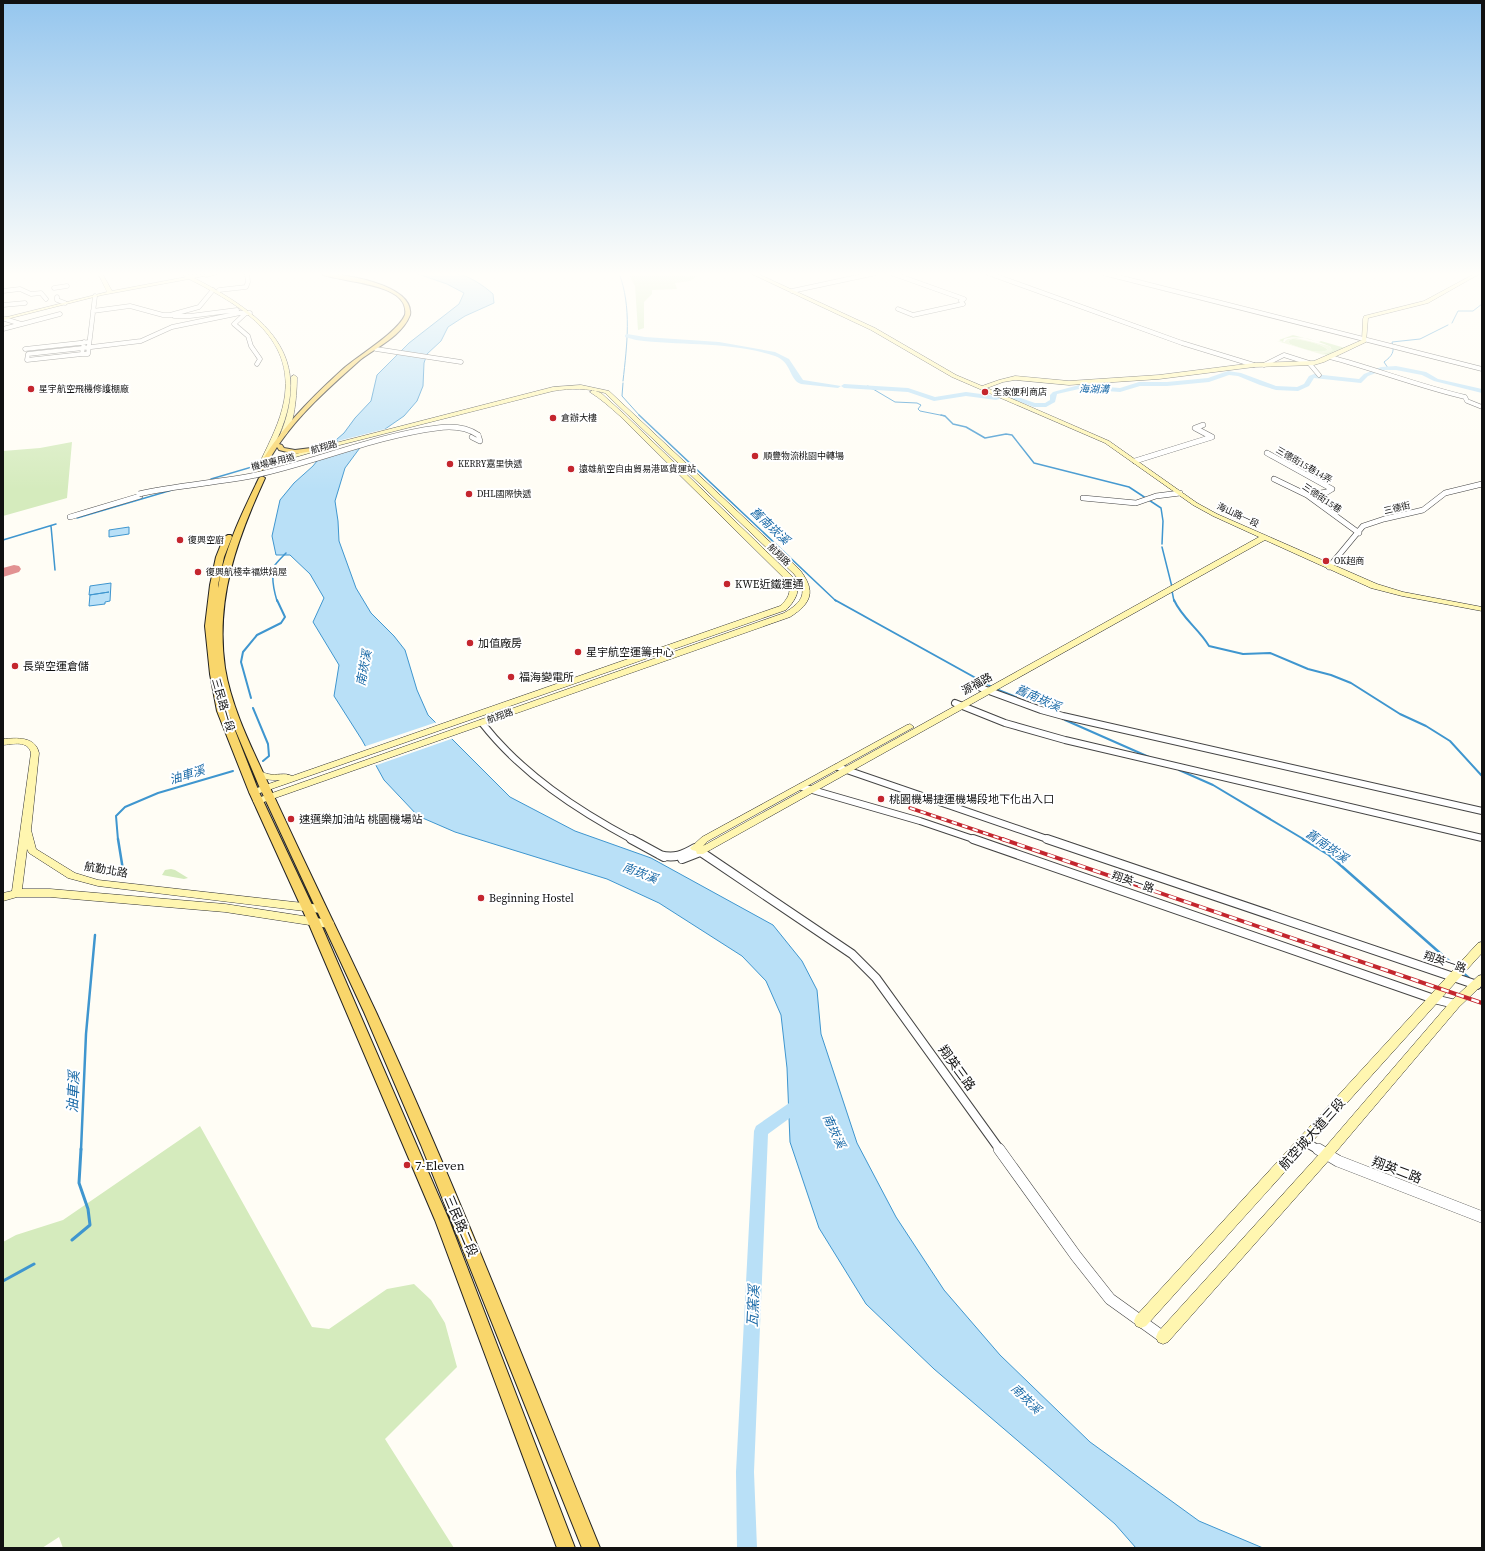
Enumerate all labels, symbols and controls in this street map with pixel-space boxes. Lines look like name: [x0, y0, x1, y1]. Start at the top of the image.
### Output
water label: 海湖溝: [1079, 382, 1111, 396]
place label: 星宇航空飛機修護棚廠: [39, 383, 129, 395]
marker: 星宇航空飛機修護棚廠: [26, 384, 36, 394]
place label: 全家便利商店: [993, 386, 1047, 398]
marker: 全家便利商店: [980, 387, 990, 397]
place label: 倉辦大樓: [561, 412, 597, 424]
marker: 倉辦大樓: [548, 413, 558, 423]
street label: 航翔路: [309, 438, 339, 456]
street label: 三德街15巷14弄: [1274, 444, 1334, 486]
place label: 順豐物流桃園中轉場: [763, 450, 844, 462]
street label: 機場專用道: [250, 451, 296, 473]
marker: 順豐物流桃園中轉場: [750, 451, 760, 461]
place label: KERRY嘉里快遞: [458, 458, 522, 470]
marker: KERRY嘉里快遞: [445, 459, 455, 469]
place label: 遠雄航空自由貿易港區貨運站: [579, 463, 696, 475]
marker: 遠雄航空自由貿易港區貨運站: [566, 464, 576, 474]
street label: 三德街15巷: [1300, 480, 1344, 516]
place label: DHL國際快遞: [477, 488, 532, 500]
marker: DHL國際快遞: [464, 489, 474, 499]
street label: 三德街: [1382, 499, 1412, 517]
street label: 海山路一段: [1215, 500, 1261, 530]
water label: 舊南崁溪: [747, 504, 794, 550]
place label: 復興空廚: [188, 534, 224, 546]
marker: 復興空廚: [175, 535, 185, 545]
street label: 航翔路: [765, 541, 793, 569]
place label: OK超商: [1334, 555, 1364, 567]
marker: OK超商: [1321, 556, 1331, 566]
place label: 復興航棧幸福烘焙屋: [206, 566, 287, 578]
marker: 復興航棧幸福烘焙屋: [193, 567, 203, 577]
place label: KWE近鐵運通: [735, 577, 803, 592]
marker: KWE近鐵運通: [722, 579, 732, 589]
place label: 加值廠房: [478, 636, 522, 651]
marker: 加值廠房: [465, 638, 475, 648]
place label: 星宇航空運籌中心: [586, 645, 674, 660]
water label: 南崁溪: [353, 647, 376, 687]
marker: 星宇航空運籌中心: [573, 647, 583, 657]
place label: 長榮空運倉儲: [23, 659, 89, 674]
marker: 長榮空運倉儲: [10, 661, 20, 671]
street label: 源福路: [959, 669, 995, 699]
place label: 福海變電所: [519, 670, 574, 685]
marker: 福海變電所: [506, 672, 516, 682]
street label: 三民路一段: [208, 676, 238, 734]
water label: 舊南崁溪: [1013, 681, 1065, 716]
street label: 航翔路: [485, 706, 515, 726]
water label: 油車溪: [167, 762, 208, 788]
place label: 桃園機場捷運機場段地下化出入口: [889, 792, 1054, 807]
marker: 桃園機場捷運機場段地下化出入口: [876, 794, 886, 804]
place label: 速邁樂加油站 桃園機場站: [299, 812, 423, 827]
marker: 速邁樂加油站 桃園機場站: [286, 814, 296, 824]
water label: 舊南崁溪: [1303, 826, 1353, 867]
street label: 航勤北路: [83, 859, 129, 881]
water label: 南崁溪: [620, 859, 662, 888]
street label: 翔英一路: [1110, 868, 1156, 896]
place label: Beginning Hostel: [489, 891, 574, 906]
marker: Beginning Hostel: [476, 893, 486, 903]
street label: 翔英一路: [1422, 948, 1468, 976]
street label: 翔英三路: [935, 1042, 979, 1094]
water label: 油車溪: [62, 1069, 84, 1113]
street label: 航空城大道三段: [1275, 1094, 1349, 1174]
water label: 南崁溪: [819, 1111, 850, 1153]
street label: 翔英二路: [1370, 1153, 1424, 1187]
place label: 7-Eleven: [415, 1157, 465, 1174]
marker: 7-Eleven: [402, 1160, 412, 1170]
street label: 三民路二段: [440, 1193, 482, 1259]
water label: 瓦窯溪: [742, 1283, 764, 1327]
water label: 南崁溪: [1007, 1381, 1046, 1419]

